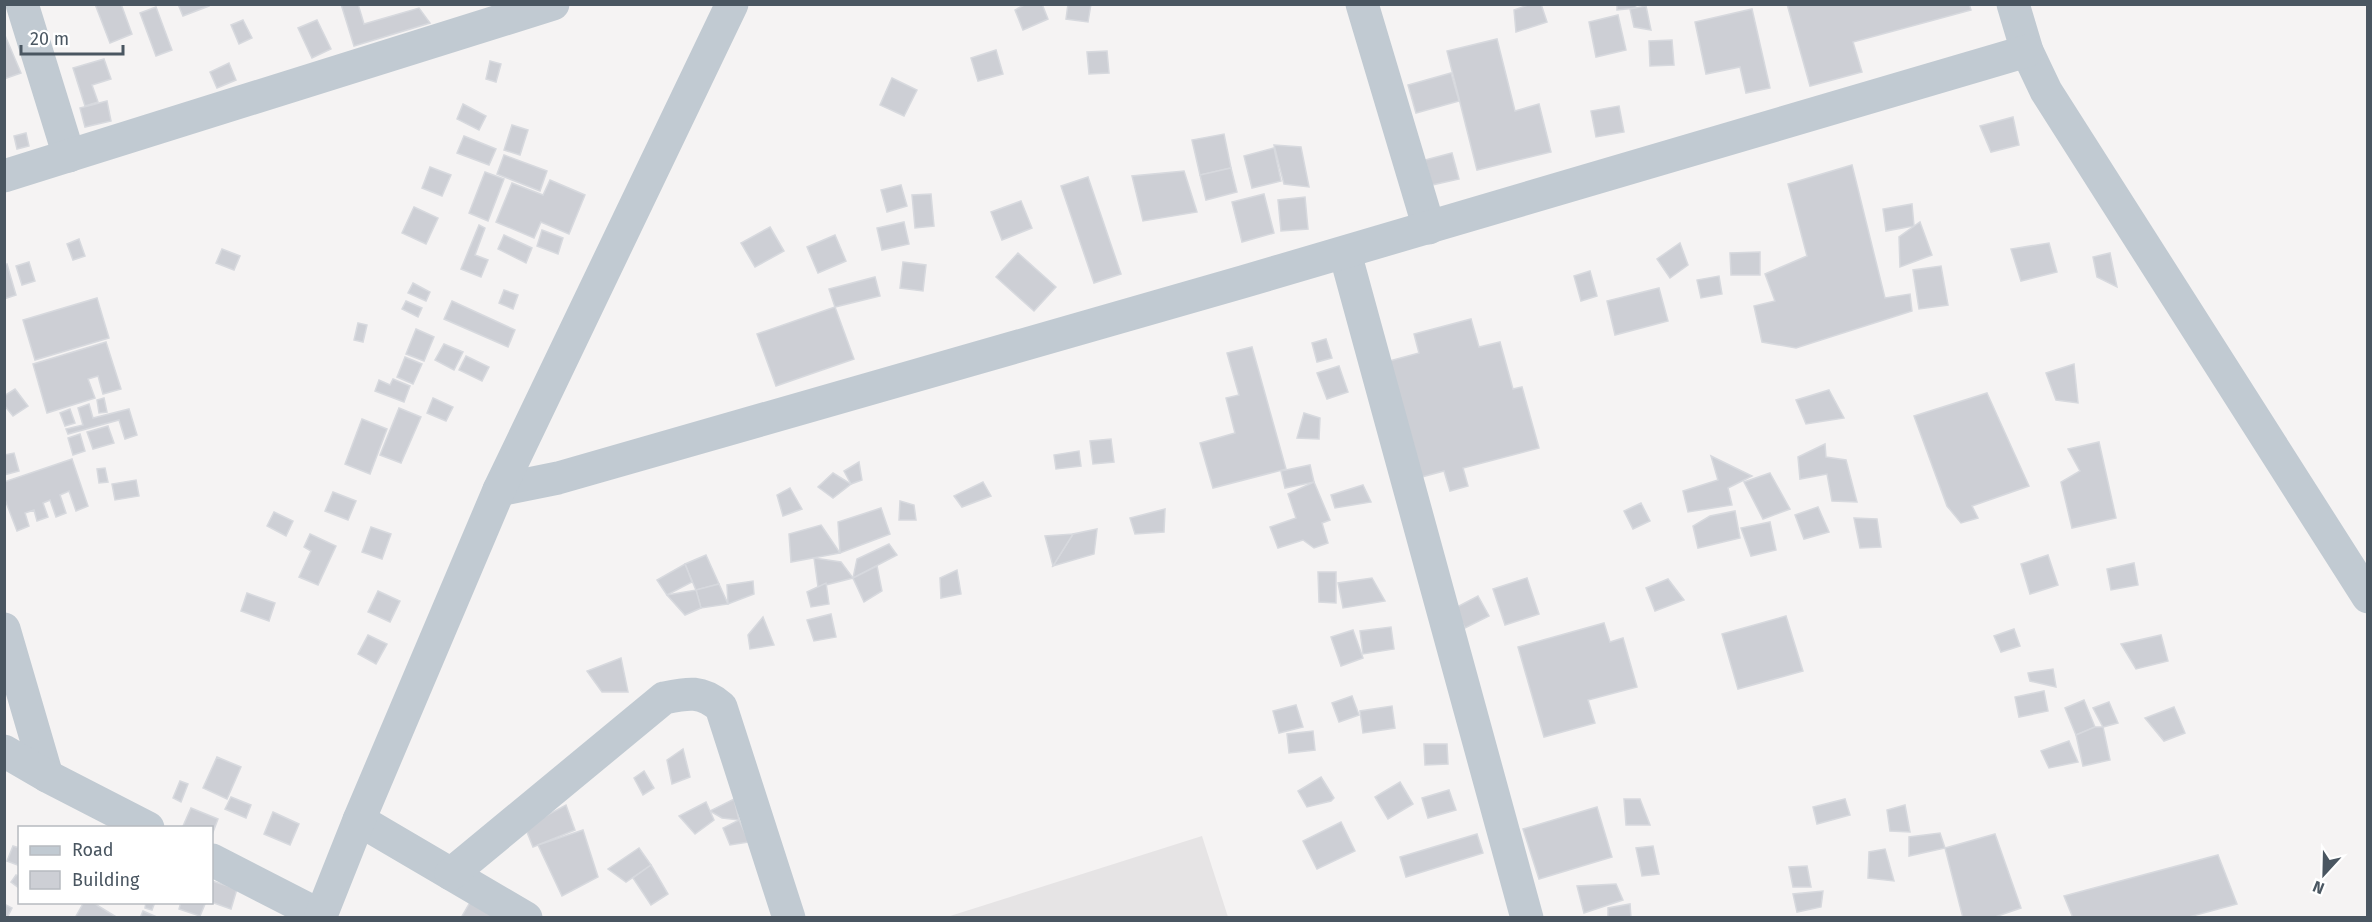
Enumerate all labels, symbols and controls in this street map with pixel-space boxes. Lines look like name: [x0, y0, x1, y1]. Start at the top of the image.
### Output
scale bar: [21, 18, 123, 56]
text: 20 m: [30, 28, 69, 50]
legend: [18, 826, 213, 904]
text: Road: [72, 839, 114, 861]
north arrow: [2294, 844, 2354, 904]
text: Building: [72, 869, 140, 891]
text: N: [2310, 877, 2327, 898]

